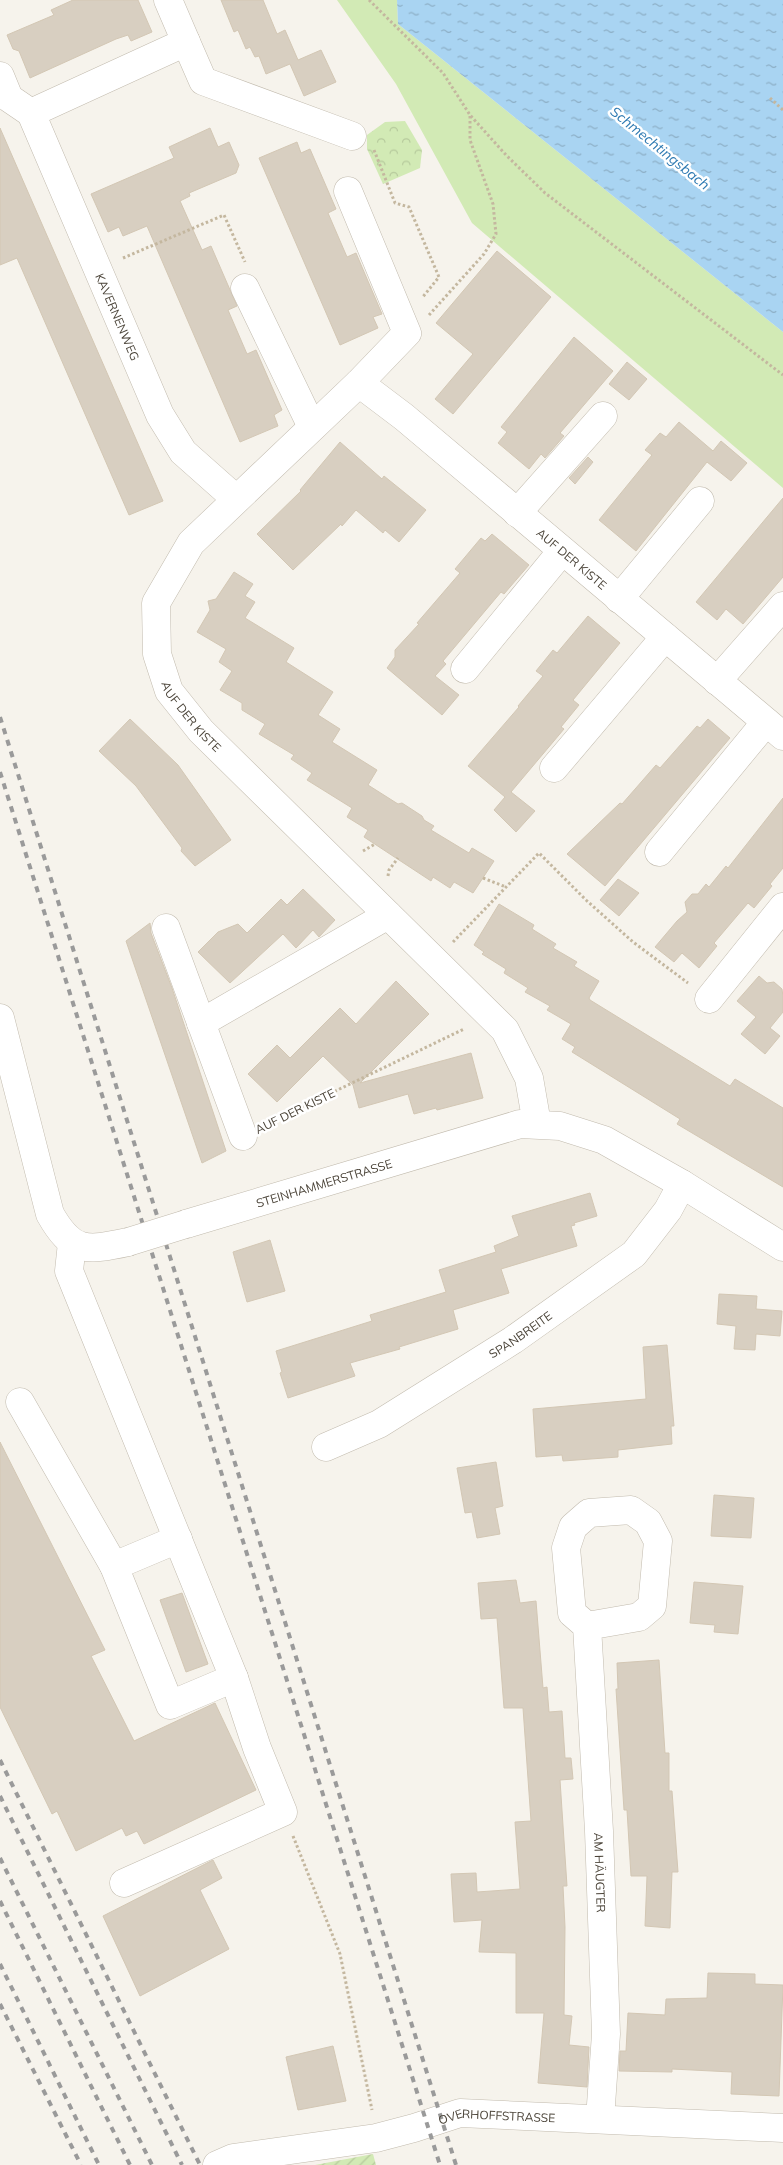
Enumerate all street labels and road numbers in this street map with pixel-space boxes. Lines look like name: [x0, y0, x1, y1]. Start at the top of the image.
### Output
street label: KAVERNENWEG: [93, 271, 143, 363]
street label: AUF DER KISTE: [534, 525, 610, 592]
street label: AUF DER KISTE: [159, 679, 225, 755]
street label: AUF DER KISTE: [253, 1085, 337, 1137]
street label: STEINHAMMERSTRASSE: [254, 1155, 394, 1210]
street label: SPANBREITE: [486, 1307, 555, 1361]
street label: AM HÄUGTER: [592, 1832, 609, 1913]
street label: OVERHOFFSTRASSE: [436, 2105, 556, 2127]

